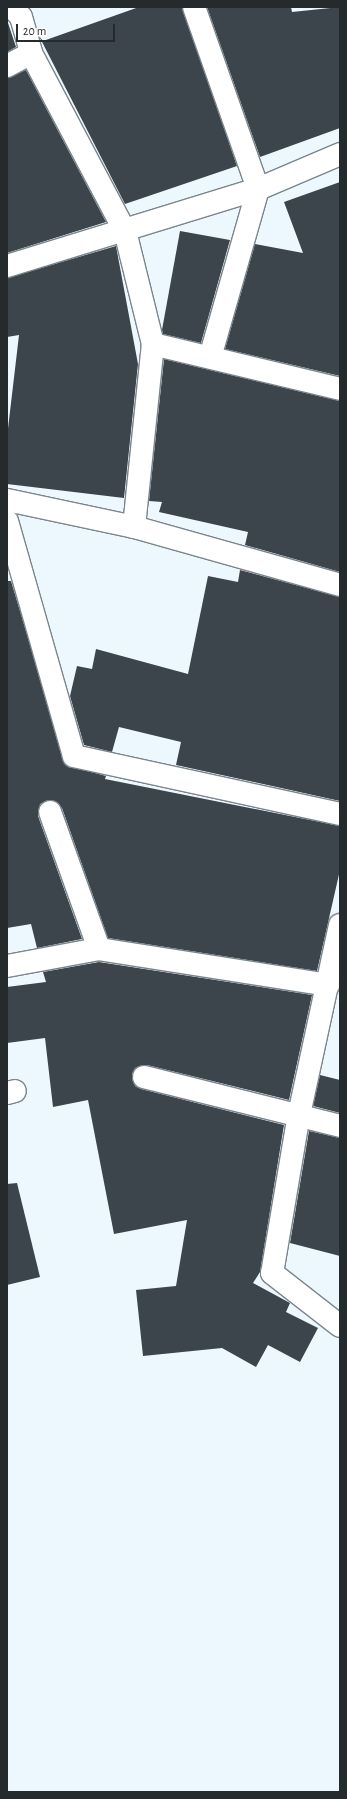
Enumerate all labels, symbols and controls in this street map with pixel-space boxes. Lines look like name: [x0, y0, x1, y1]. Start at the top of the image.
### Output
scale bar: [18, 16, 117, 42]
text: 20 m: [23, 25, 46, 37]

